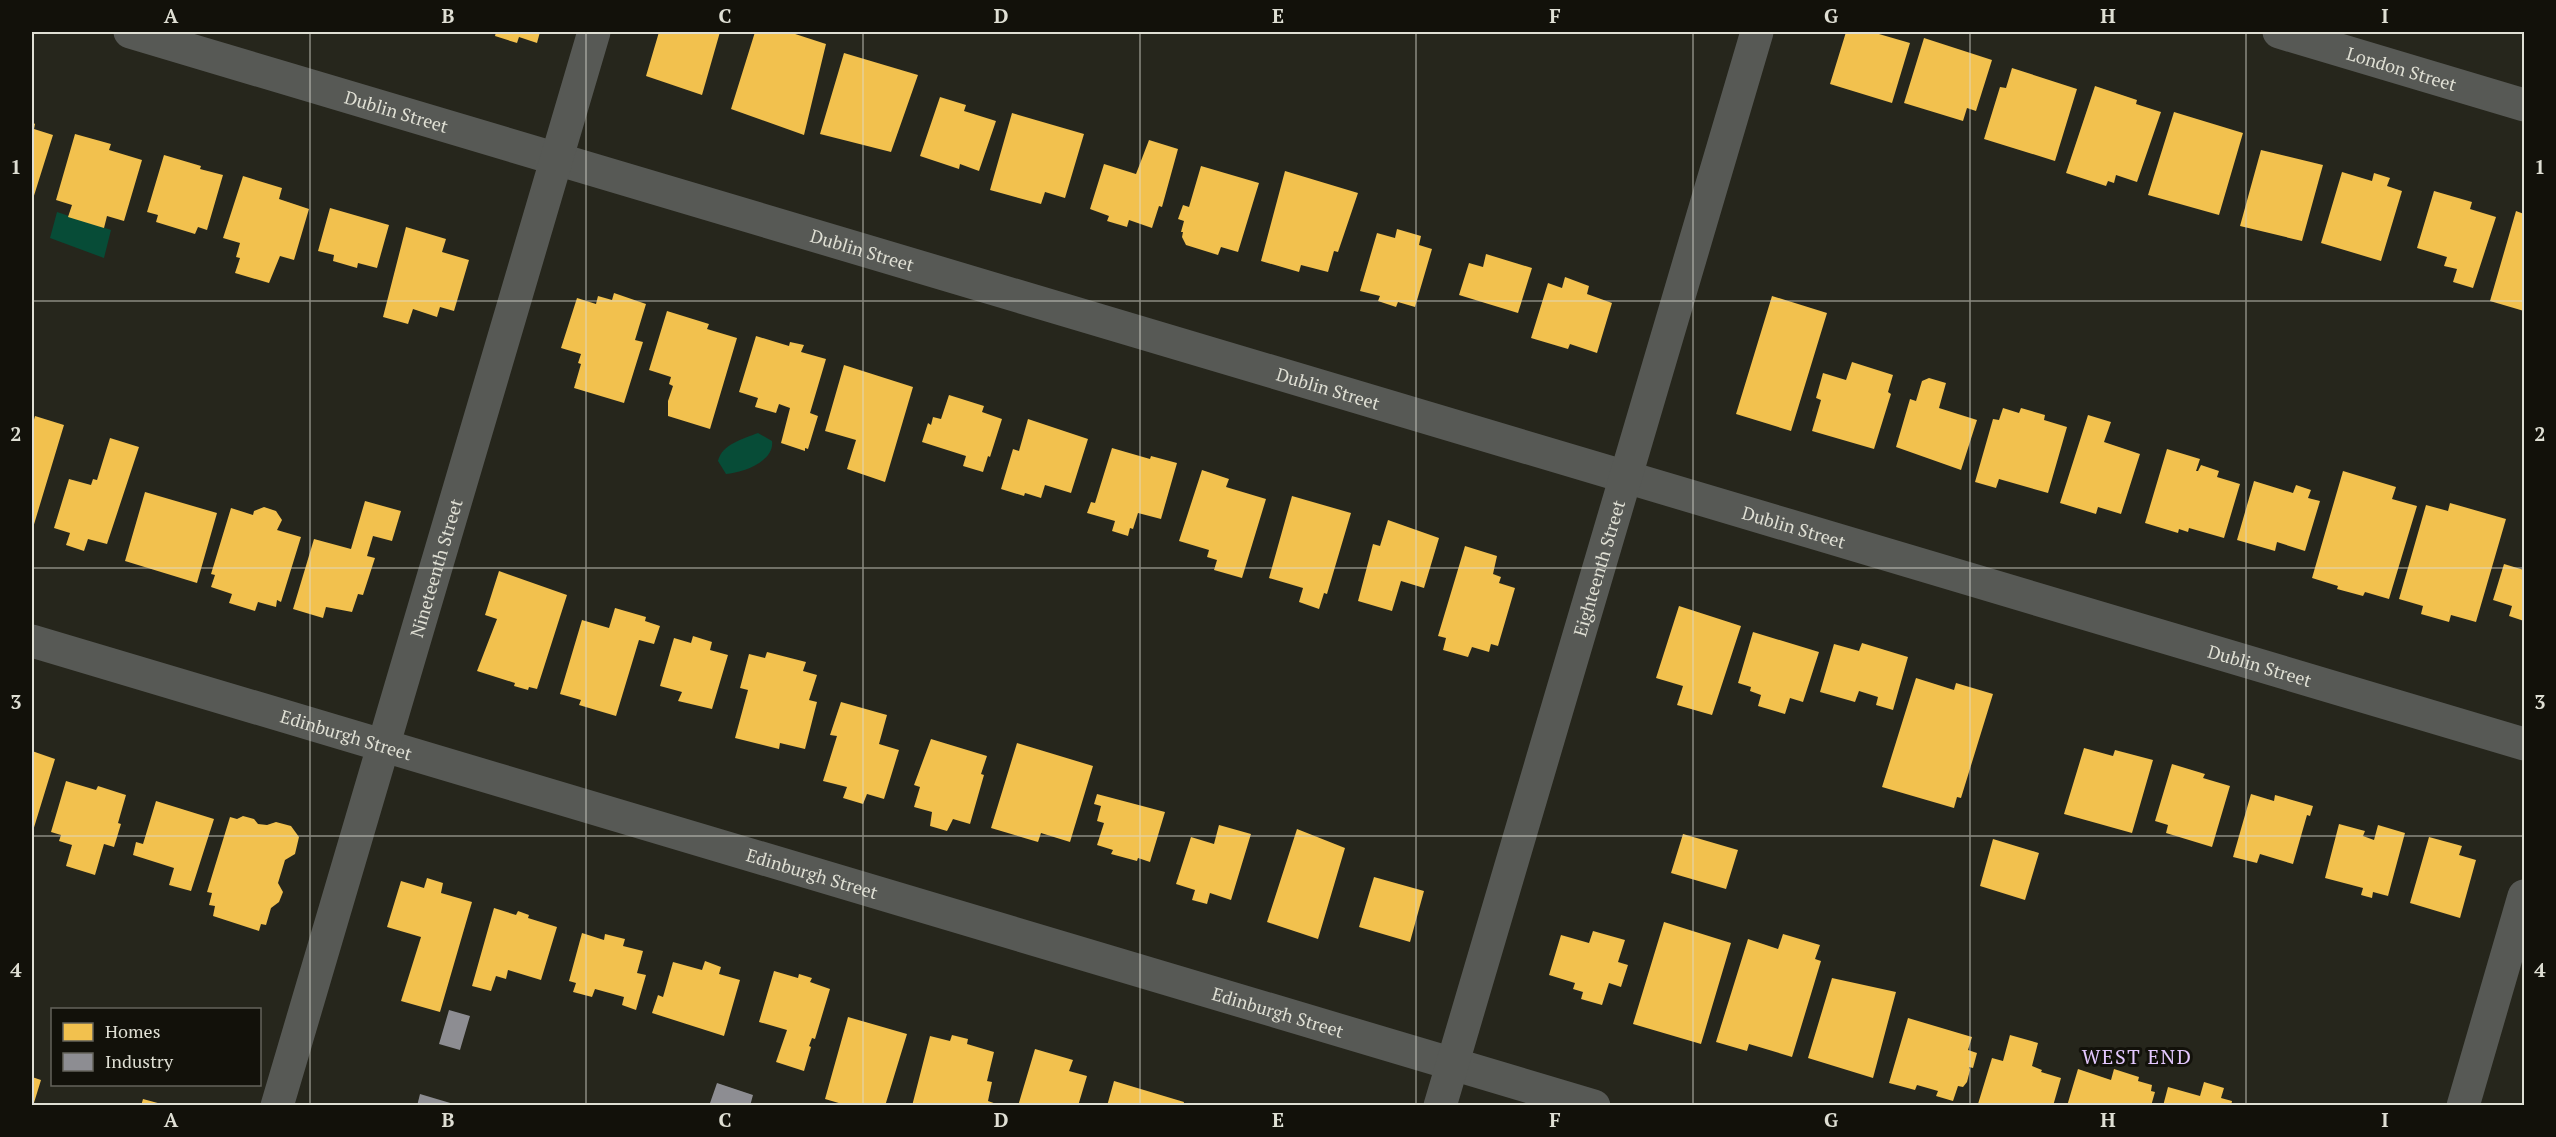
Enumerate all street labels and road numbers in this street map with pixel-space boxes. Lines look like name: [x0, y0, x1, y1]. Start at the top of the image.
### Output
street label: London Street: [2344, 41, 2460, 96]
street label: Dublin Street: [342, 85, 451, 138]
street label: Dublin Street: [808, 223, 917, 277]
street label: Dublin Street: [1273, 362, 1383, 415]
street label: Nineteenth Street: [404, 495, 468, 640]
street label: Eighteenth Street: [1567, 497, 1630, 639]
street label: Dublin Street: [1739, 500, 1849, 554]
street label: Dublin Street: [2205, 639, 2315, 692]
street label: Edinburgh Street: [278, 704, 415, 766]
street label: Edinburgh Street: [743, 842, 881, 904]
street label: Edinburgh Street: [1209, 981, 1347, 1043]

